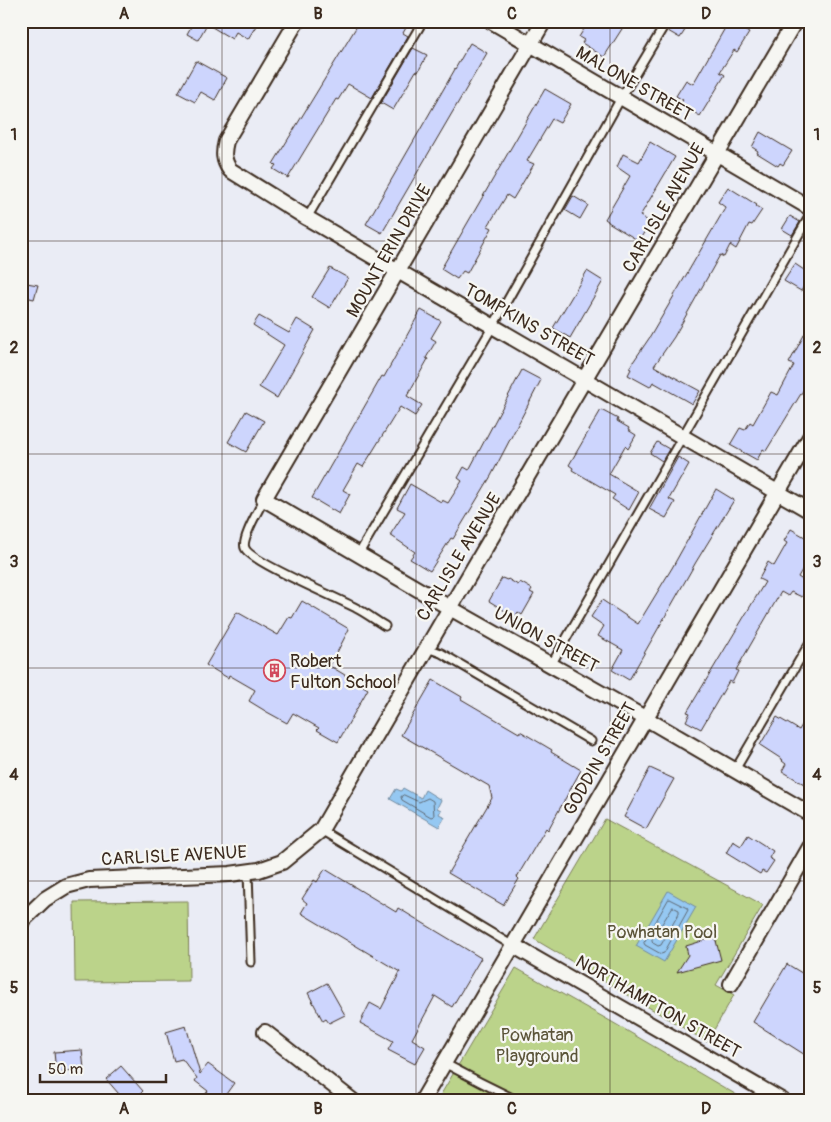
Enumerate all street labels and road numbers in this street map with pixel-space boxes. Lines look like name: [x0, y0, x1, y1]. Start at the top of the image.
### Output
street label: MALONE STREET: [571, 41, 697, 127]
street label: CARLISLE AVENUE: [618, 139, 710, 277]
street label: MOUNT ERIN DRIVE: [341, 180, 437, 322]
street label: TOMPKINS STREET: [460, 278, 598, 372]
street label: CARLISLE AVENUE: [412, 489, 506, 625]
street label: UNION STREET: [490, 602, 602, 678]
street label: GODDIN STREET: [558, 698, 642, 820]
street label: CARLISLE AVENUE: [101, 841, 247, 871]
street label: NORTHAMPTON STREET: [571, 950, 745, 1064]

